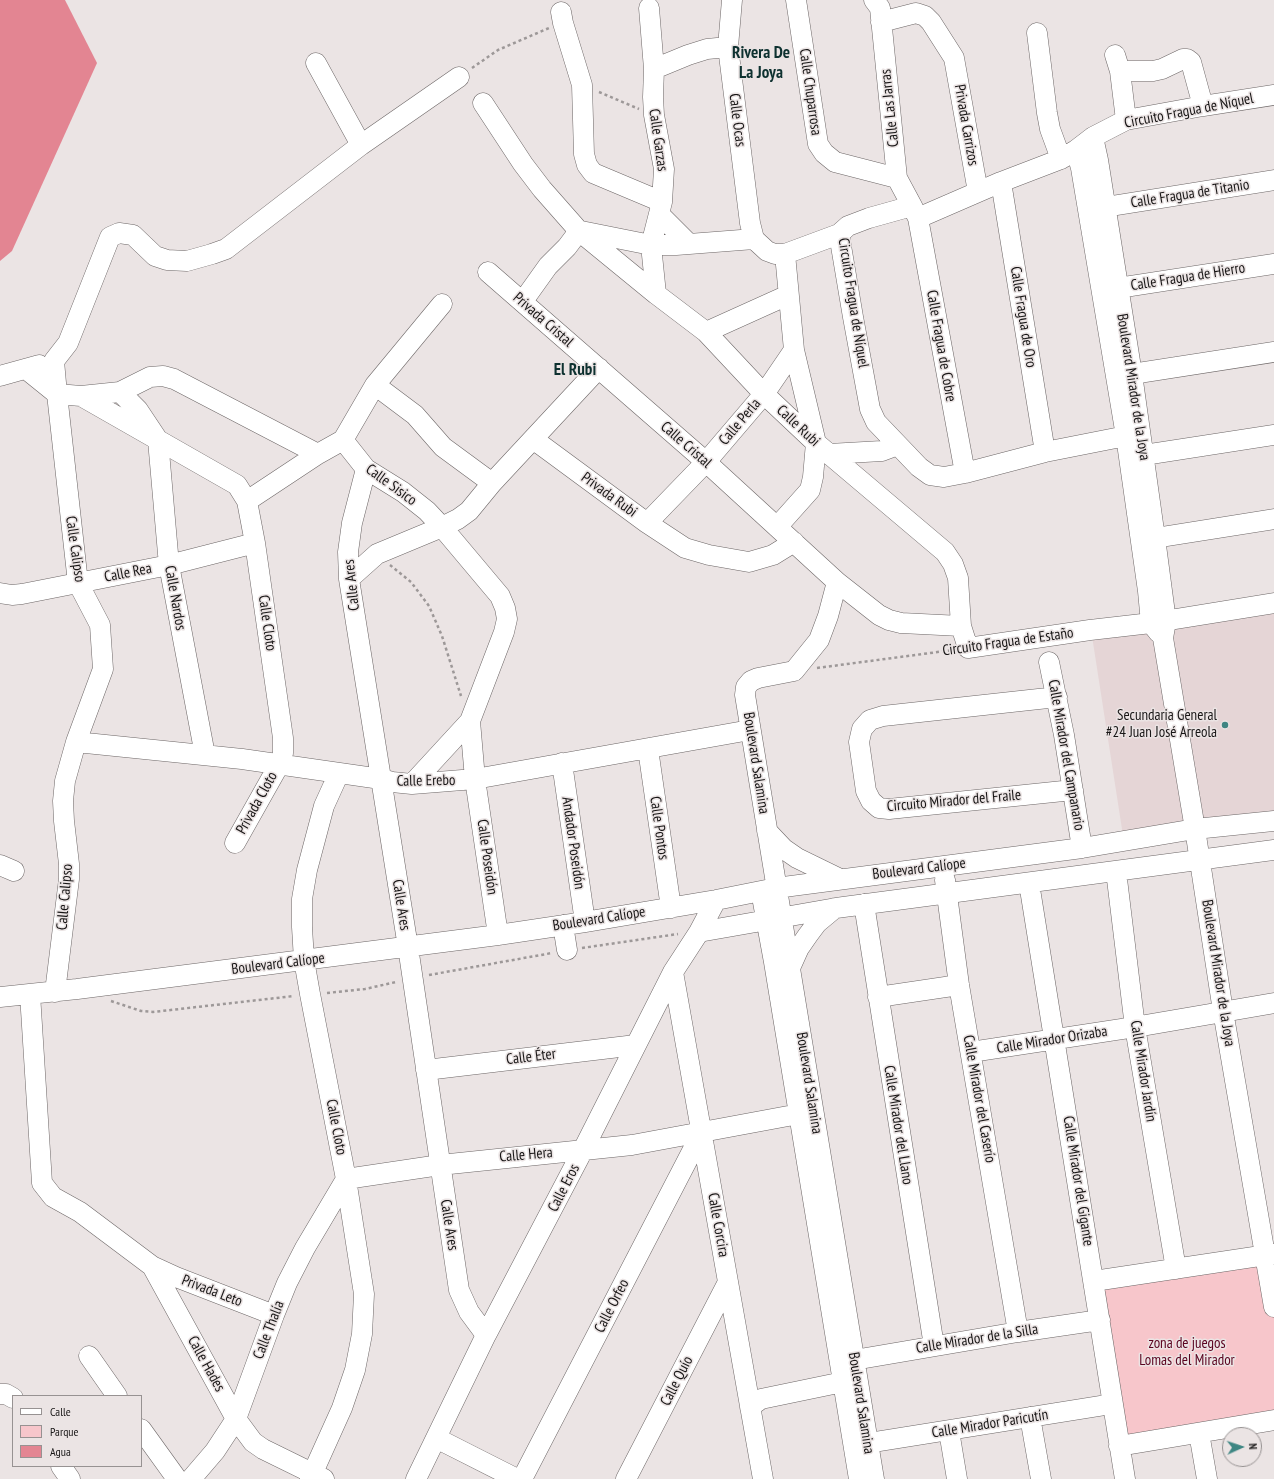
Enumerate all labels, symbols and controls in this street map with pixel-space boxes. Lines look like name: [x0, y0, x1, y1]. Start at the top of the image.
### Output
district label: Rivera De La Joya: [732, 43, 790, 83]
street label: Calle Chuparrosa: [795, 48, 825, 136]
street label: Calle Las Jarras: [877, 68, 903, 148]
street label: Privada Carrizos: [950, 83, 982, 167]
street label: Circuito Fragua de Níquel: [1123, 90, 1255, 132]
street label: Calle Ocas: [725, 92, 749, 148]
street label: Calle Garzas: [645, 108, 671, 172]
street label: Calle Fragua de Titanio: [1129, 176, 1251, 212]
street label: Circuito Fragua de Níquel: [834, 237, 872, 369]
street label: Calle Fragua de Hierro: [1130, 259, 1246, 295]
street label: Calle Fragua de Oro: [1006, 265, 1040, 369]
street label: Privada Cristal: [509, 289, 577, 351]
street label: Calle Fragua de Cobre: [922, 289, 960, 403]
street label: Boulevard Mirador de la Joya: [1113, 312, 1153, 462]
district label: El Rubi: [554, 360, 596, 380]
street label: Calle Perla: [715, 395, 765, 449]
street label: Calle Rubi: [773, 402, 823, 450]
street label: Calle Cristal: [657, 418, 715, 472]
street label: Calle Sisico: [362, 460, 420, 510]
street label: Privada Rubi: [578, 469, 640, 521]
street label: Calle Calipso: [61, 515, 89, 583]
street label: Calle Ares: [340, 558, 364, 612]
street label: Calle Rea: [103, 560, 153, 586]
street label: Calle Nardos: [160, 564, 190, 632]
street label: Calle Cloto: [254, 594, 280, 652]
street label: Circuito Fragua de Estaño: [941, 624, 1075, 660]
street label: Calle Mirador del Campanario: [1044, 678, 1088, 832]
place label: Secundaria General #24 Juan José Arreola: [1106, 707, 1217, 742]
street label: Boulevard Salamina: [739, 711, 773, 815]
marker: Secundaria General #24 Juan José Arreola: [1220, 720, 1230, 730]
street label: Privada Cloto: [233, 769, 281, 837]
street label: Calle Erebo: [396, 771, 456, 791]
street label: Circuito Mirador del Fraile: [886, 786, 1022, 816]
street label: Calle Pontos: [646, 795, 672, 861]
street label: Andador Poseidón: [558, 796, 588, 890]
street label: Calle Poseidón: [473, 818, 501, 896]
street label: Boulevard Calíope: [871, 854, 967, 884]
street label: Calle Calipso: [53, 863, 77, 931]
street label: Calle Ares: [388, 878, 414, 932]
street label: Boulevard Mirador de la Joya: [1198, 898, 1238, 1048]
street label: Boulevard Calíope: [551, 903, 647, 935]
street label: Boulevard Calíope: [230, 949, 326, 979]
street label: Calle Mirador Jardín: [1126, 1019, 1160, 1123]
street label: Calle Mirador Orizaba: [995, 1022, 1109, 1058]
street label: Boulevard Salamina: [792, 1031, 826, 1135]
street label: Calle Mirador del Caserío: [959, 1034, 999, 1164]
street label: Calle Éter: [505, 1045, 557, 1069]
street label: Calle Mirador del Llano: [880, 1064, 916, 1186]
street label: Calle Cloto: [322, 1098, 350, 1156]
street label: Calle Mirador del Gigante: [1059, 1115, 1097, 1247]
street label: Calle Hera: [499, 1144, 553, 1166]
street label: Calle Eros: [544, 1161, 584, 1215]
street label: Calle Corcira: [704, 1192, 732, 1258]
street label: Calle Ares: [436, 1198, 462, 1252]
street label: Privada Leto: [179, 1271, 245, 1311]
street label: Calle Orfeo: [591, 1276, 633, 1336]
street label: Calle Thalía: [250, 1298, 288, 1362]
street label: Calle Mirador de la Silla: [915, 1320, 1039, 1358]
street label: Calle Hades: [183, 1333, 229, 1395]
park label: zona de juegos Lomas del Mirador: [1139, 1335, 1235, 1370]
street label: Boulevard Salamina: [844, 1351, 878, 1455]
street label: Calle Quío: [657, 1353, 697, 1409]
legend: [12, 1395, 142, 1467]
text: Calle: [50, 1404, 71, 1419]
street label: Calle Mirador Paricutín: [930, 1406, 1050, 1442]
text: Parque: [50, 1424, 79, 1439]
north arrow: [1222, 1427, 1262, 1467]
text: N: [1246, 1443, 1260, 1450]
text: Agua: [50, 1444, 71, 1459]

